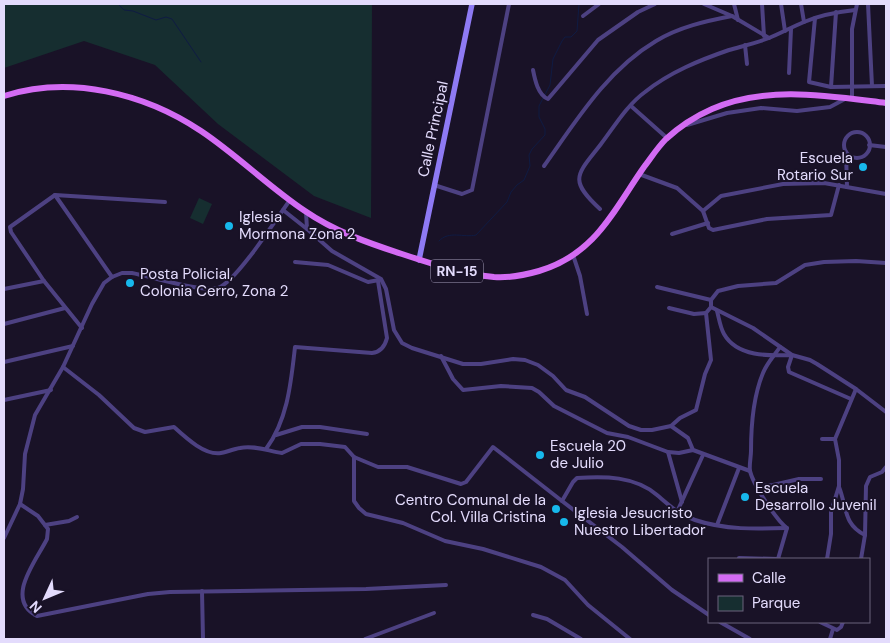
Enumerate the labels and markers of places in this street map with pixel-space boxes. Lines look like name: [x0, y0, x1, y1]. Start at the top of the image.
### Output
place label: Escuela Rotario Sur: [777, 148, 853, 185]
marker: Escuela Rotario Sur: [857, 161, 869, 173]
place label: Iglesia Mormona Zona 2: [239, 207, 356, 244]
marker: Iglesia Mormona Zona 2: [223, 220, 235, 232]
place label: Posta Policial, Colonia Cerro, Zona 2: [140, 264, 288, 301]
marker: Posta Policial, Colonia Cerro, Zona 2: [124, 277, 136, 289]
place label: Escuela 20 de Julio: [550, 436, 626, 473]
marker: Escuela 20 de Julio: [534, 449, 546, 461]
place label: Escuela Desarrollo Juvenil: [755, 478, 877, 515]
place label: Centro Comunal de la Col. Villa Cristina: [395, 490, 546, 527]
marker: Escuela Desarrollo Juvenil: [739, 491, 751, 503]
marker: Centro Comunal de la Col. Villa Cristina: [550, 503, 562, 515]
place label: Iglesia Jesucristo Nuestro Libertador: [574, 503, 706, 540]
marker: Iglesia Jesucristo Nuestro Libertador: [558, 516, 570, 528]

